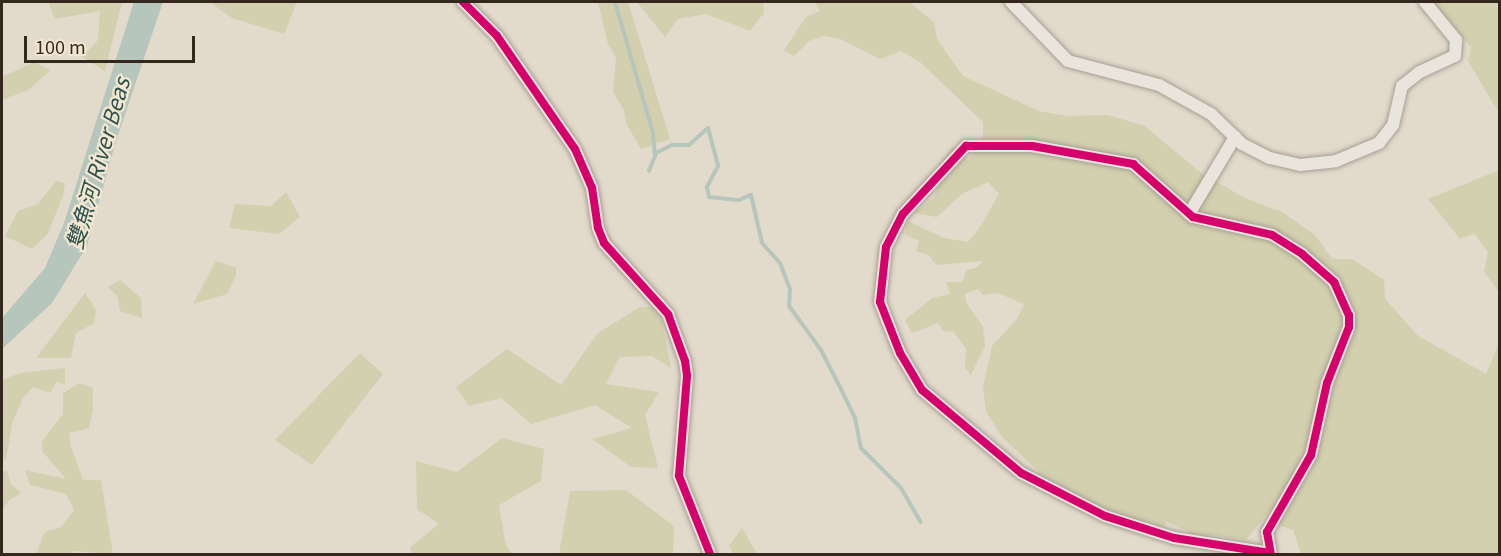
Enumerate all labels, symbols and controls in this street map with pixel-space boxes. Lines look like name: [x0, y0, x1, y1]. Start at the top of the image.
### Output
scale bar: [27, 24, 198, 62]
text: 100 m: [35, 33, 86, 59]
water label: 雙魚河 River Beas: [60, 74, 134, 252]

